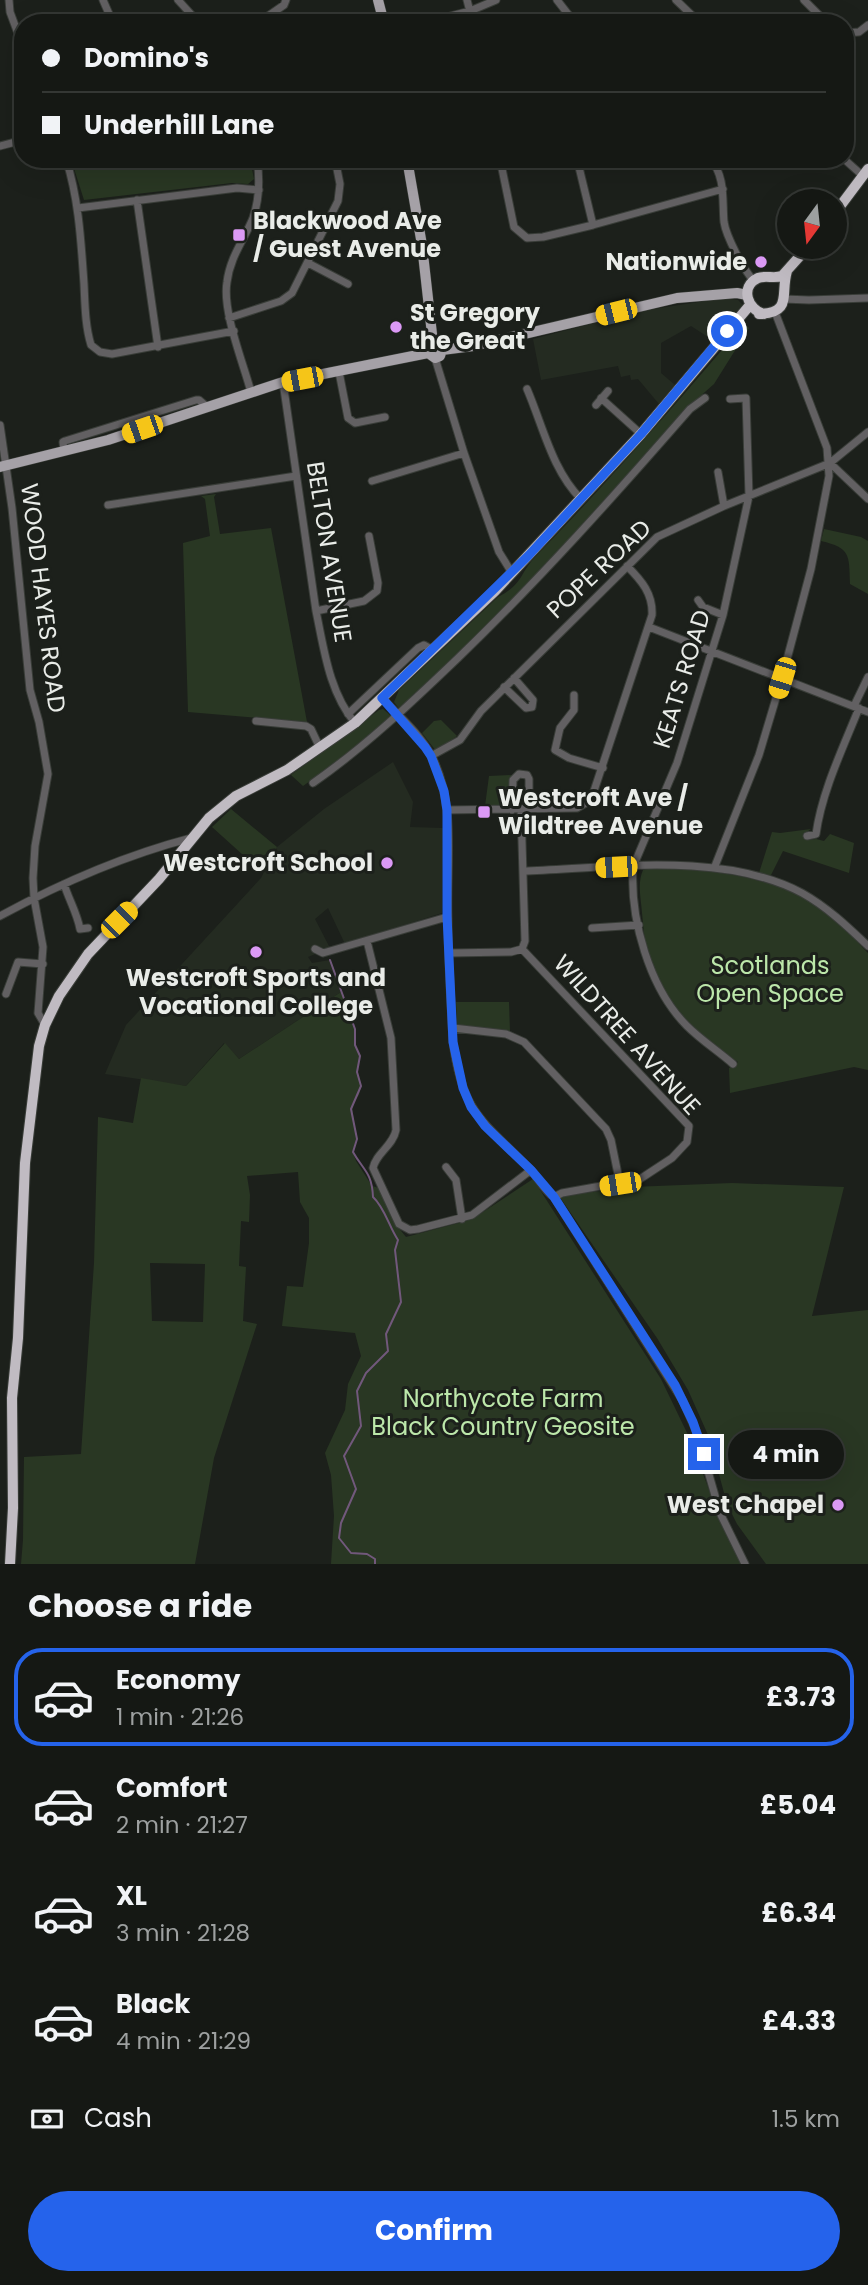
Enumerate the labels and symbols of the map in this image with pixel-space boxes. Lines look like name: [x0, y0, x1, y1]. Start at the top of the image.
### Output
north arrow: [777, 189, 847, 259]
place label: Blackwood Ave / Guest Avenue: [253, 204, 442, 265]
marker: Blackwood Ave / Guest Avenue: [231, 227, 247, 243]
place label: Nationwide: [605, 245, 747, 278]
marker: Nationwide: [753, 254, 769, 270]
place label: St Gregory the Great: [410, 296, 541, 357]
car: [594, 297, 639, 327]
route start: [711, 315, 743, 347]
marker: St Gregory the Great: [388, 319, 404, 335]
car: [280, 365, 325, 393]
car: [119, 412, 166, 446]
street label: BELTON AVENUE: [299, 459, 360, 645]
street label: WOOD HAYES ROAD: [13, 481, 74, 714]
street label: POPE ROAD: [539, 512, 658, 626]
street label: KEATS ROAD: [645, 606, 718, 752]
car: [766, 655, 799, 701]
place label: Westcroft Ave / Wildtree Avenue: [498, 781, 703, 842]
marker: Westcroft Ave / Wildtree Avenue: [476, 804, 492, 820]
place label: Westcroft School: [163, 846, 373, 879]
marker: Westcroft School: [379, 855, 395, 871]
car: [595, 855, 638, 879]
car: [97, 898, 142, 942]
marker: Westcroft Sports and Vocational College: [248, 944, 264, 960]
street label: WILDTREE AVENUE: [546, 947, 708, 1122]
park label: Scotlands Open Space: [696, 949, 844, 1010]
place label: Westcroft Sports and Vocational College: [126, 961, 386, 1022]
car: [598, 1170, 643, 1198]
park label: Northycote Farm Black Country Geosite: [371, 1382, 635, 1443]
callout: 4 min: [728, 1430, 844, 1478]
route end: [688, 1438, 720, 1470]
place label: West Chapel: [667, 1488, 824, 1521]
marker: West Chapel: [830, 1497, 846, 1513]

